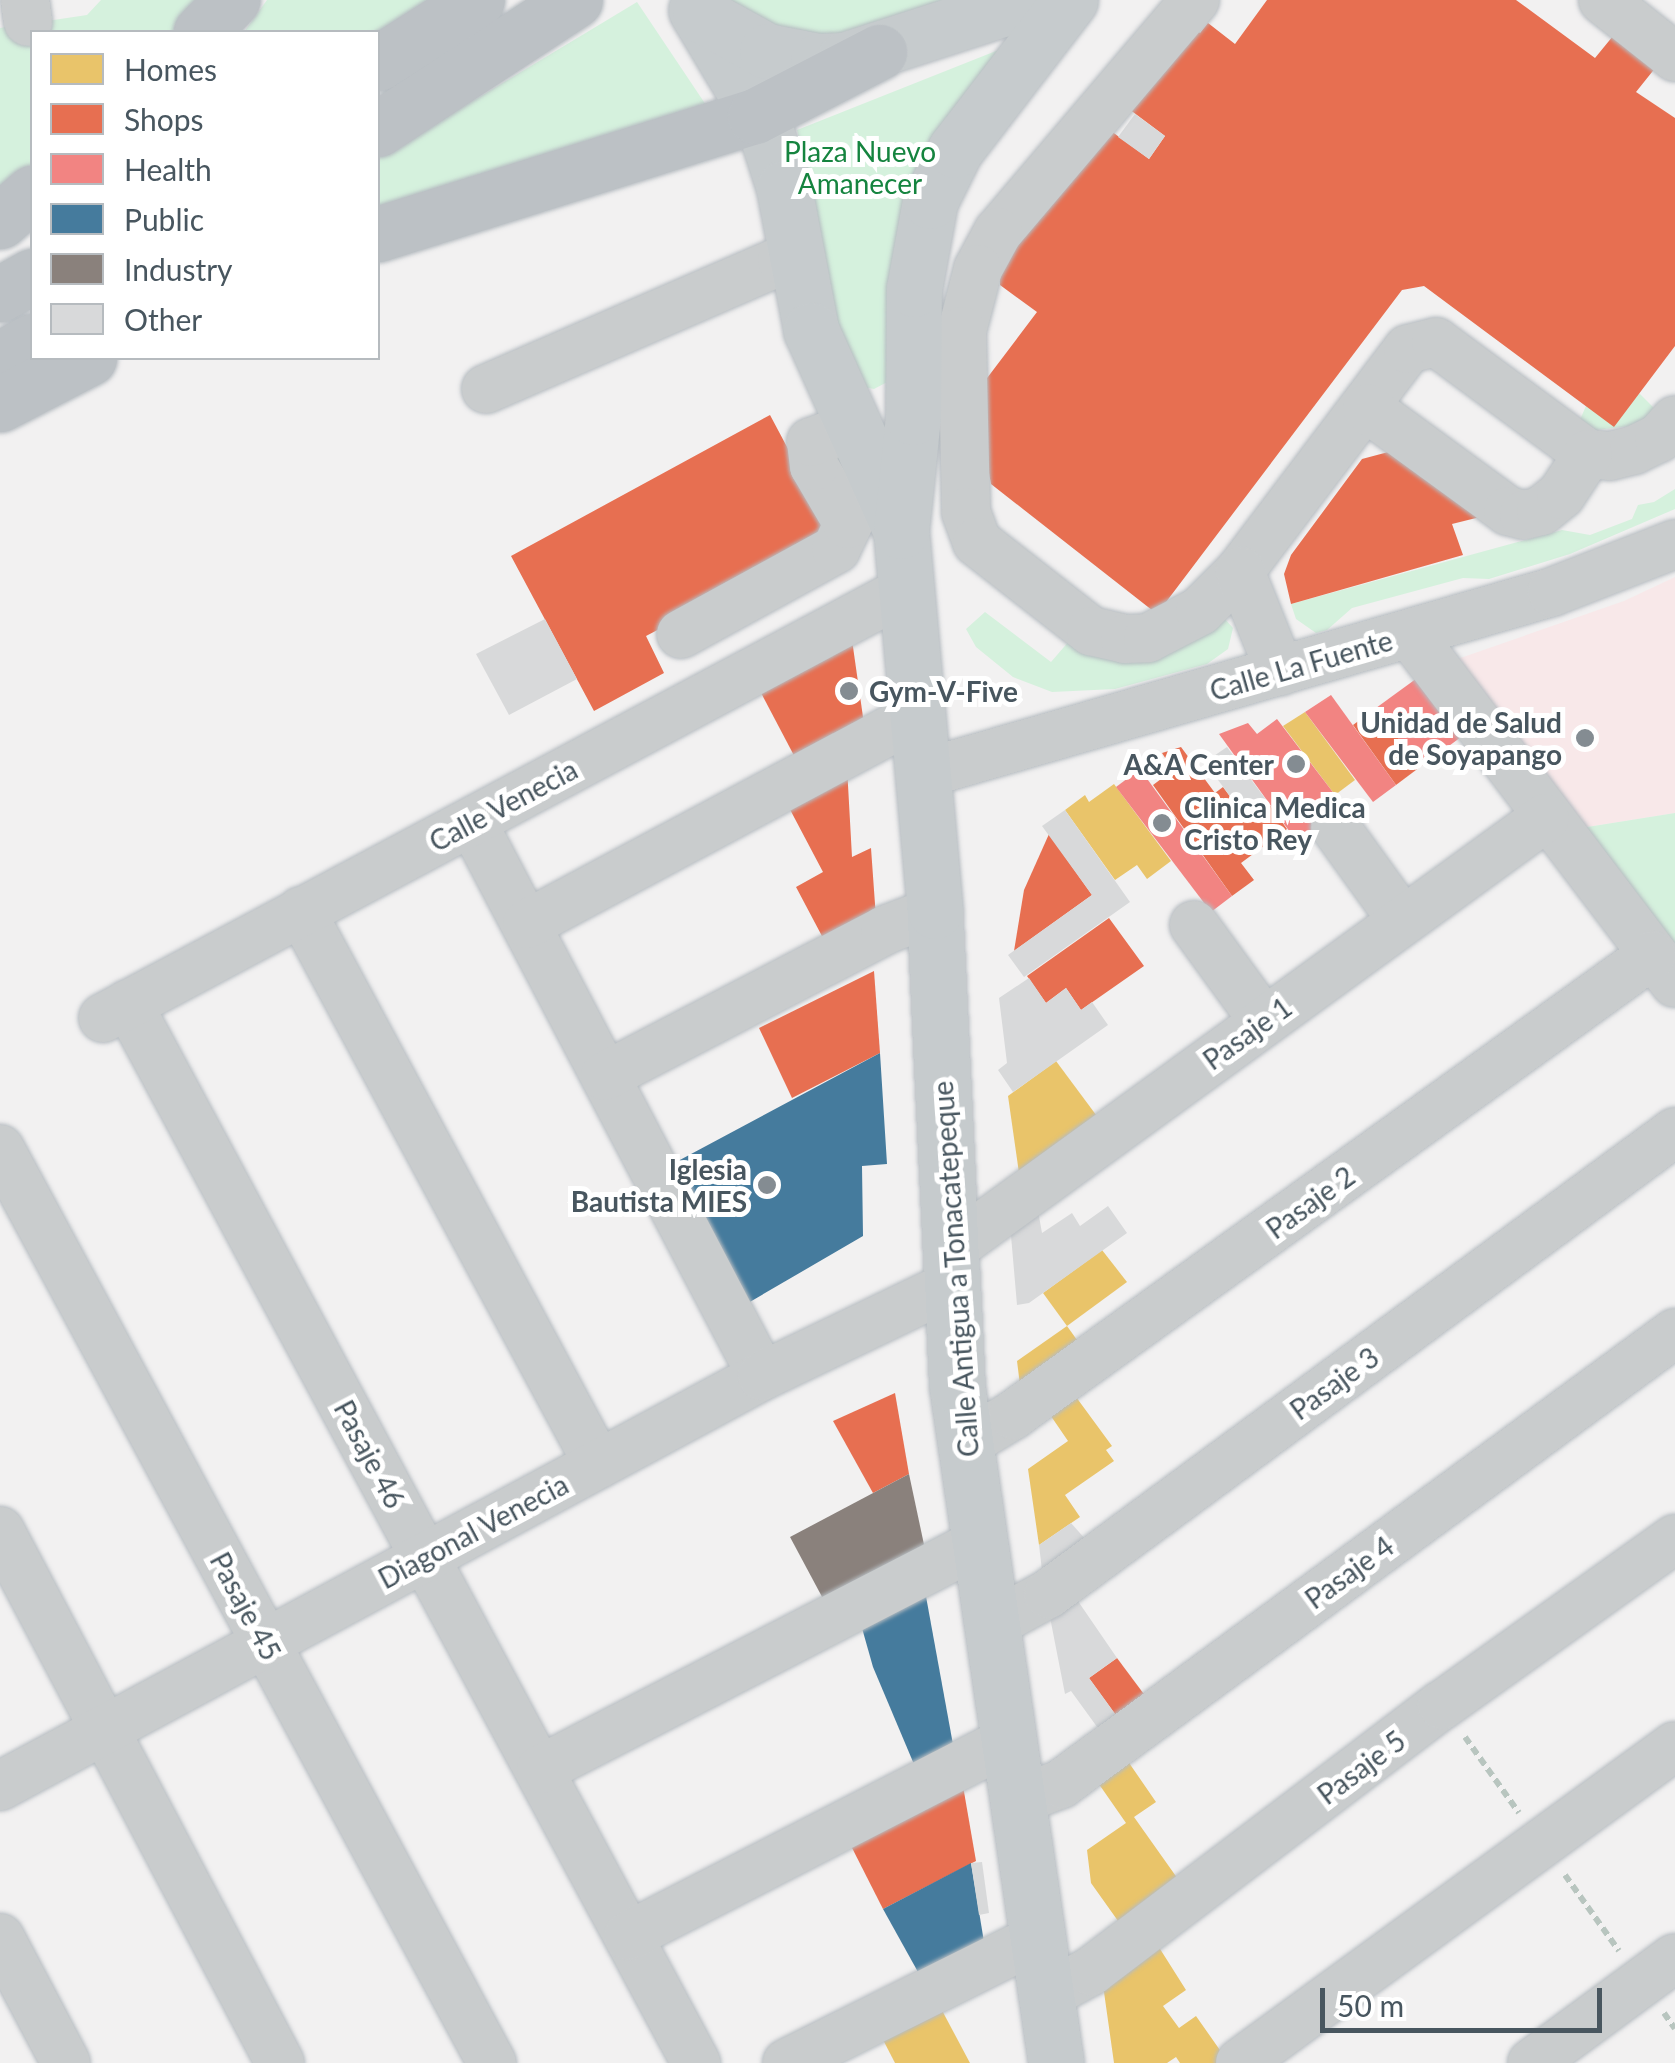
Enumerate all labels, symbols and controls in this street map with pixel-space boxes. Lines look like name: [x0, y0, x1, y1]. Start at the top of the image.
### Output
legend: [30, 30, 380, 360]
text: Homes: [124, 51, 217, 87]
text: Shops: [124, 101, 204, 137]
park label: Plaza Nuevo Amanecer: [784, 134, 936, 200]
text: Health: [124, 151, 212, 187]
text: Public: [124, 201, 204, 237]
text: Industry: [124, 251, 233, 287]
text: Other: [124, 301, 202, 337]
street label: Calle La Fuente: [1206, 623, 1396, 707]
place label: Gym-V-Five: [869, 674, 1018, 708]
marker: Gym-V-Five: [838, 680, 860, 702]
place label: Unidad de Salud de Soyapango: [1360, 705, 1562, 771]
marker: Unidad de Salud de Soyapango: [1572, 725, 1598, 751]
place label: A&A Center: [1123, 747, 1274, 781]
marker: A&A Center: [1283, 751, 1309, 777]
street label: Calle Venecia: [423, 752, 583, 858]
place label: Clinica Medica Cristo Rey: [1184, 790, 1366, 856]
marker: Clinica Medica Cristo Rey: [1149, 810, 1175, 836]
street label: Pasaje 1: [1196, 990, 1298, 1076]
street label: Calle Antigua a Tonacatepeque: [925, 1079, 985, 1459]
place label: Iglesia Bautista MIES: [571, 1152, 747, 1218]
street label: Pasaje 2: [1259, 1159, 1361, 1245]
marker: Iglesia Bautista MIES: [756, 1174, 778, 1196]
street label: Pasaje 3: [1283, 1340, 1385, 1426]
street label: Pasaje 46: [328, 1394, 412, 1514]
street label: Diagonal Venecia: [372, 1467, 574, 1595]
street label: Pasaje 4: [1298, 1529, 1400, 1615]
street label: Pasaje 45: [204, 1546, 288, 1666]
street label: Pasaje 5: [1310, 1723, 1412, 1811]
scale bar: [1325, 1968, 1608, 2030]
text: 50 m: [1337, 1987, 1404, 2023]

